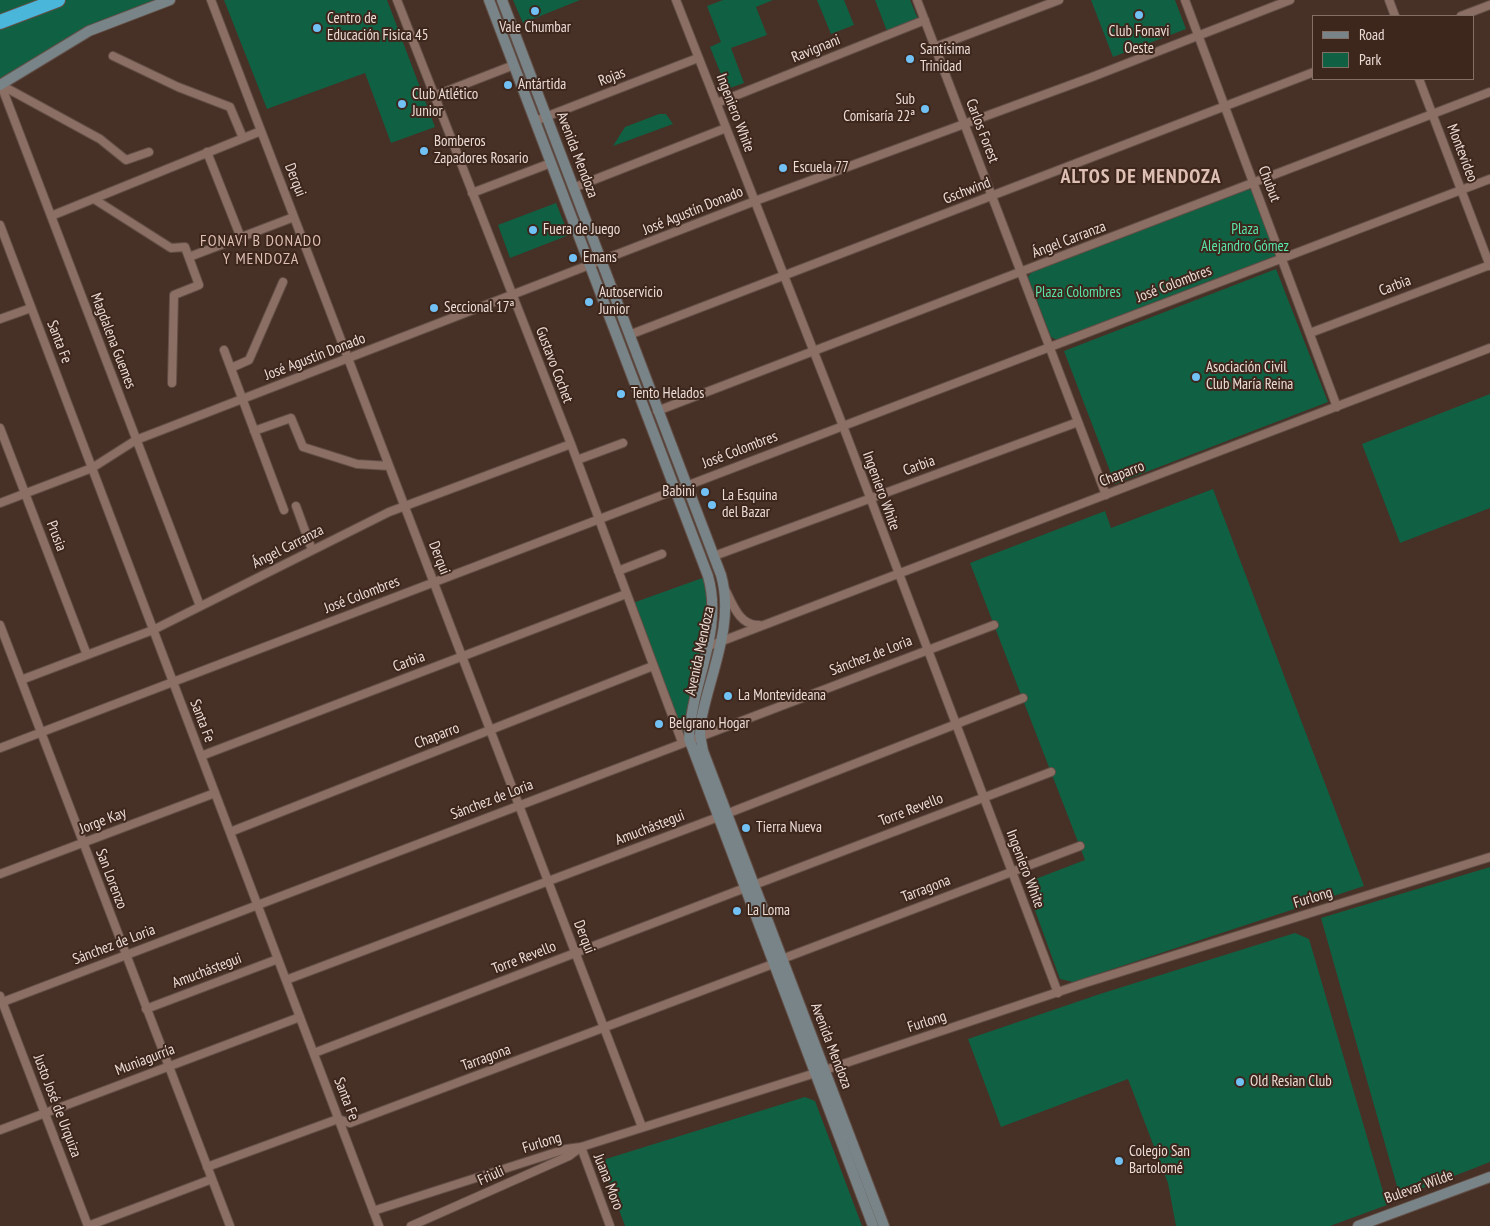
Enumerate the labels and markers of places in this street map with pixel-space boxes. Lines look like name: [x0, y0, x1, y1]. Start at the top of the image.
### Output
marker: Vale Chumbar: [529, 5, 541, 17]
marker: Club Fonavi Oeste: [1133, 9, 1145, 21]
place label: Centro de Educación Fisica 45: [327, 10, 428, 45]
place label: Vale Chumbar: [499, 19, 571, 37]
marker: Centro de Educación Fisica 45: [311, 22, 323, 34]
place label: Club Fonavi Oeste: [1109, 23, 1169, 58]
place label: Santísima Trinidad: [920, 41, 970, 76]
marker: Santísima Trinidad: [904, 53, 916, 65]
place label: Antártida: [518, 76, 566, 94]
marker: Antártida: [502, 79, 514, 91]
place label: Club Atlético Junior: [412, 86, 478, 121]
place label: Sub Comisaría 22ª: [843, 91, 915, 126]
marker: Club Atlético Junior: [396, 98, 408, 110]
marker: Sub Comisaría 22ª: [919, 103, 931, 115]
place label: Bomberos Zapadores Rosario: [434, 133, 528, 168]
marker: Bomberos Zapadores Rosario: [418, 145, 430, 157]
place label: Escuela 77: [793, 159, 849, 177]
marker: Escuela 77: [777, 162, 789, 174]
place label: Fuera de Juego: [543, 221, 620, 239]
marker: Fuera de Juego: [527, 224, 539, 236]
place label: Emans: [583, 249, 617, 267]
marker: Emans: [567, 252, 579, 264]
place label: Autoservicio Junior: [599, 284, 663, 319]
marker: Autoservicio Junior: [583, 296, 595, 308]
place label: Seccional 17ª: [444, 299, 514, 317]
marker: Seccional 17ª: [428, 302, 440, 314]
place label: Asociación Civil Club María Reina: [1206, 359, 1293, 394]
marker: Asociación Civil Club María Reina: [1190, 371, 1202, 383]
place label: Tento Helados: [631, 385, 704, 403]
marker: Tento Helados: [615, 388, 627, 400]
place label: Babini: [662, 483, 695, 501]
marker: Babini: [699, 486, 711, 498]
place label: La Esquina del Bazar: [722, 487, 778, 522]
marker: La Esquina del Bazar: [706, 499, 718, 511]
place label: La Montevideana: [738, 687, 826, 705]
marker: La Montevideana: [722, 690, 734, 702]
place label: Belgrano Hogar: [669, 715, 750, 733]
marker: Belgrano Hogar: [653, 718, 665, 730]
place label: Tierra Nueva: [756, 819, 822, 837]
marker: Tierra Nueva: [740, 822, 752, 834]
place label: La Loma: [747, 902, 790, 920]
marker: La Loma: [731, 905, 743, 917]
place label: Old Resian Club: [1250, 1073, 1332, 1091]
marker: Old Resian Club: [1234, 1076, 1246, 1088]
place label: Colegio San Bartolomé: [1129, 1143, 1190, 1178]
marker: Colegio San Bartolomé: [1113, 1155, 1125, 1167]

